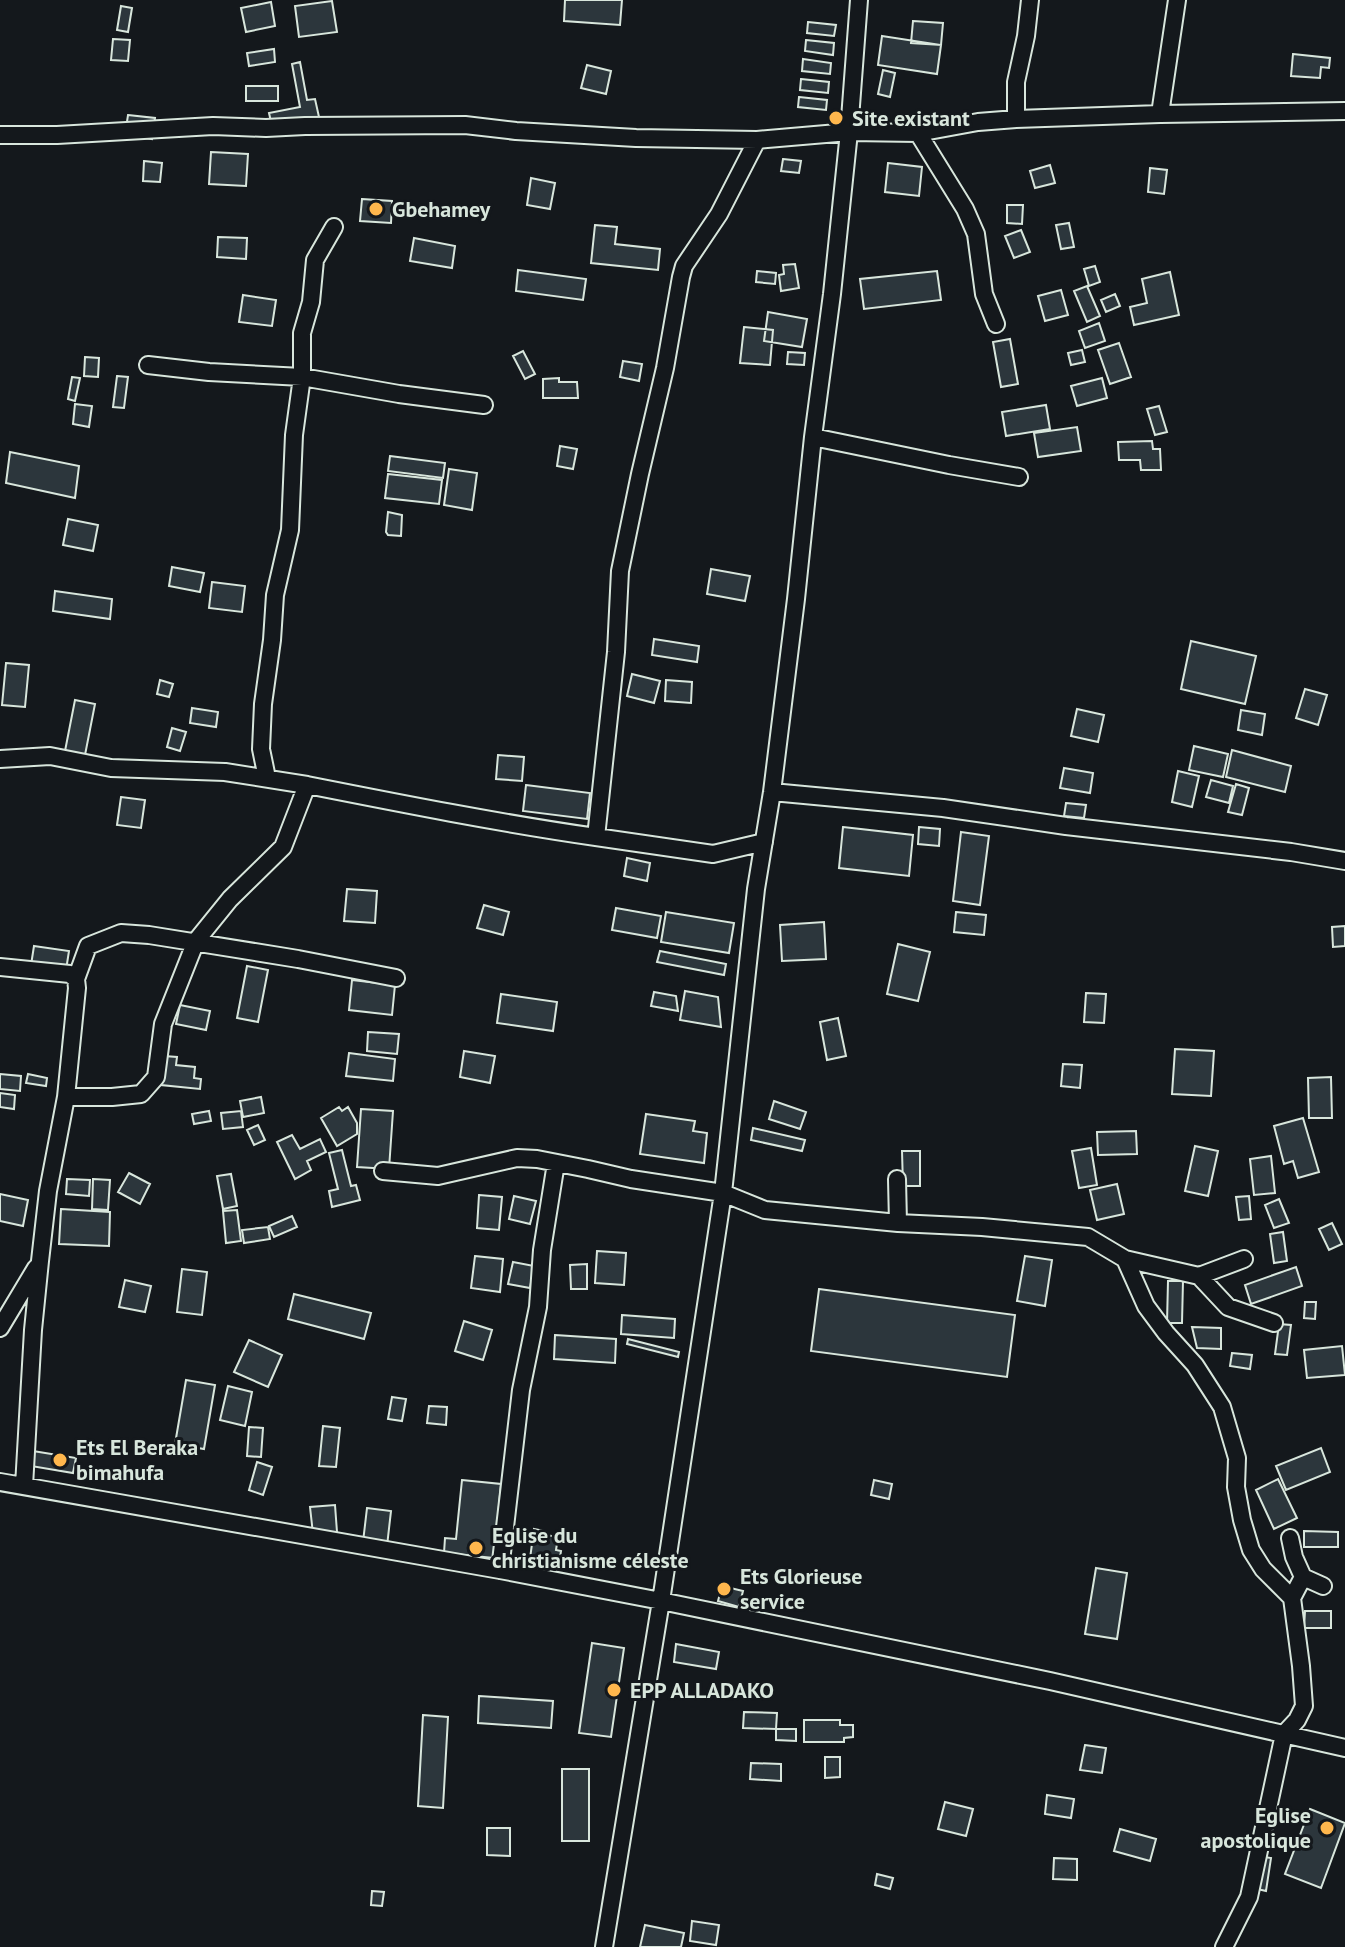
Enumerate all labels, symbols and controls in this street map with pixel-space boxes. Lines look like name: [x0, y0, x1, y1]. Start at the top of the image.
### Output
place label: Site existant: [852, 104, 970, 132]
marker: Site existant: [827, 109, 845, 127]
place label: Gbehamey: [392, 195, 491, 223]
marker: Gbehamey: [367, 200, 385, 218]
place label: Ets El Beraka bimahufa: [76, 1433, 198, 1486]
marker: Ets El Beraka bimahufa: [51, 1451, 69, 1469]
place label: Eglise du christianisme céleste: [492, 1521, 689, 1574]
marker: Eglise du christianisme céleste: [467, 1539, 485, 1557]
place label: Ets Glorieuse service: [740, 1562, 863, 1615]
marker: Ets Glorieuse service: [715, 1580, 733, 1598]
place label: EPP ALLADAKO: [630, 1676, 774, 1704]
marker: EPP ALLADAKO: [605, 1681, 623, 1699]
place label: Eglise apostolique: [1201, 1801, 1311, 1854]
marker: Eglise apostolique: [1318, 1819, 1336, 1837]

